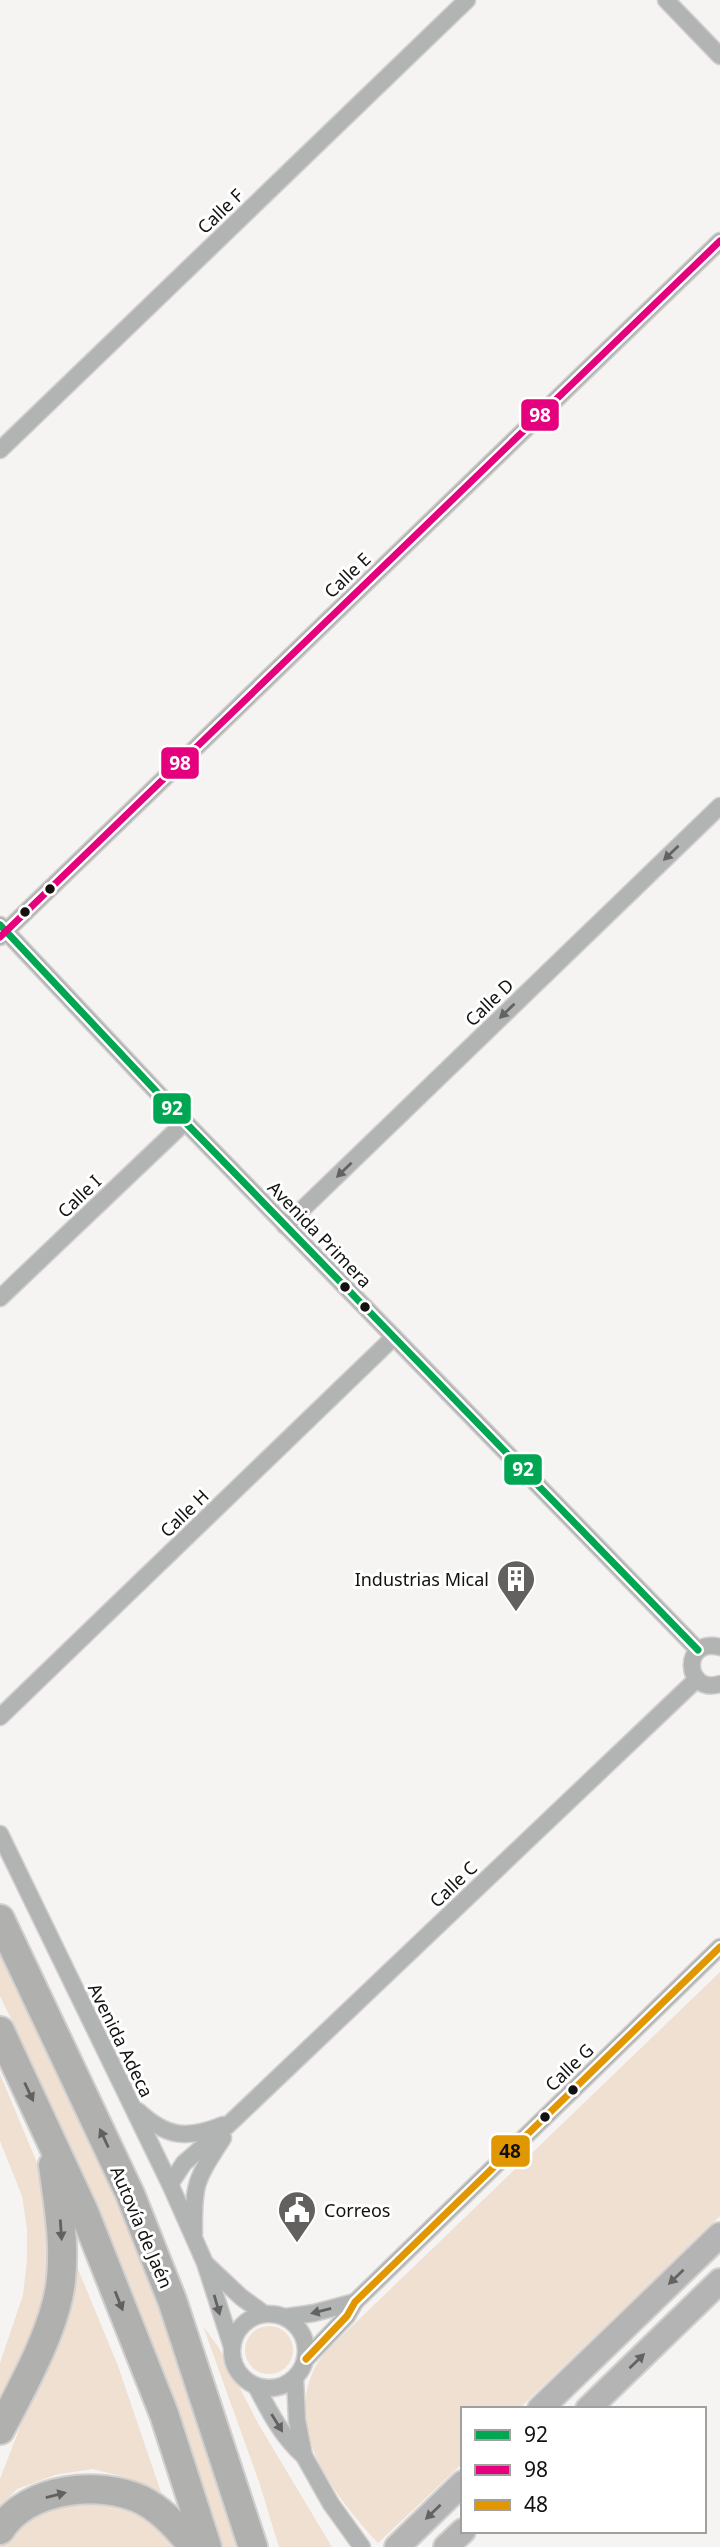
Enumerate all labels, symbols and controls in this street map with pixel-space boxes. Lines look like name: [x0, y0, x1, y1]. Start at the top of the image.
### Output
street label: Calle F: [192, 183, 248, 239]
line badge: 98: [520, 398, 560, 432]
text: 98: [529, 402, 551, 428]
street label: Calle E: [319, 547, 375, 603]
line badge: 98: [160, 746, 200, 780]
text: 98: [169, 750, 191, 776]
one-way arrow: [663, 845, 680, 861]
unlabelled marker: [43, 882, 57, 896]
unlabelled marker: [18, 905, 32, 919]
street label: Calle D: [460, 973, 518, 1031]
one-way arrow: [499, 1003, 515, 1019]
line badge: 92: [152, 1092, 192, 1125]
text: 92: [161, 1095, 183, 1121]
one-way arrow: [336, 1162, 353, 1179]
street label: Calle I: [52, 1169, 106, 1223]
street label: Avenida Primera: [263, 1175, 377, 1293]
unlabelled marker: [338, 1280, 352, 1294]
unlabelled marker: [358, 1300, 372, 1314]
line badge: 92: [503, 1453, 543, 1486]
text: 92: [512, 1456, 534, 1482]
street label: Calle H: [154, 1484, 214, 1542]
building icon: Industrias Mical: [495, 1558, 537, 1613]
place label: Industrias Mical: [355, 1567, 489, 1591]
street label: Calle C: [424, 1856, 482, 1912]
street label: Avenida Adeca: [83, 1979, 159, 2101]
street label: Calle G: [540, 2038, 598, 2096]
one-way arrow: [24, 2082, 35, 2103]
unlabelled marker: [566, 2083, 580, 2097]
unlabelled marker: [538, 2110, 552, 2124]
one-way arrow: [98, 2128, 110, 2148]
line badge: 48: [490, 2134, 531, 2168]
text: 48: [499, 2138, 521, 2164]
street label: Autovía de Jaén: [105, 2162, 179, 2292]
public building icon: Correos: [276, 2189, 318, 2244]
place label: Correos: [324, 2198, 390, 2222]
one-way arrow: [56, 2219, 67, 2241]
one-way arrow: [668, 2269, 685, 2285]
one-way arrow: [114, 2291, 125, 2312]
one-way arrow: [213, 2295, 223, 2316]
one-way arrow: [310, 2306, 332, 2317]
one-way arrow: [628, 2354, 645, 2370]
legend: [461, 2407, 706, 2533]
one-way arrow: [270, 2414, 283, 2433]
text: 92: [524, 2420, 548, 2448]
text: 98: [524, 2455, 548, 2483]
one-way arrow: [45, 2489, 67, 2500]
text: 48: [524, 2490, 548, 2518]
one-way arrow: [425, 2503, 442, 2520]

